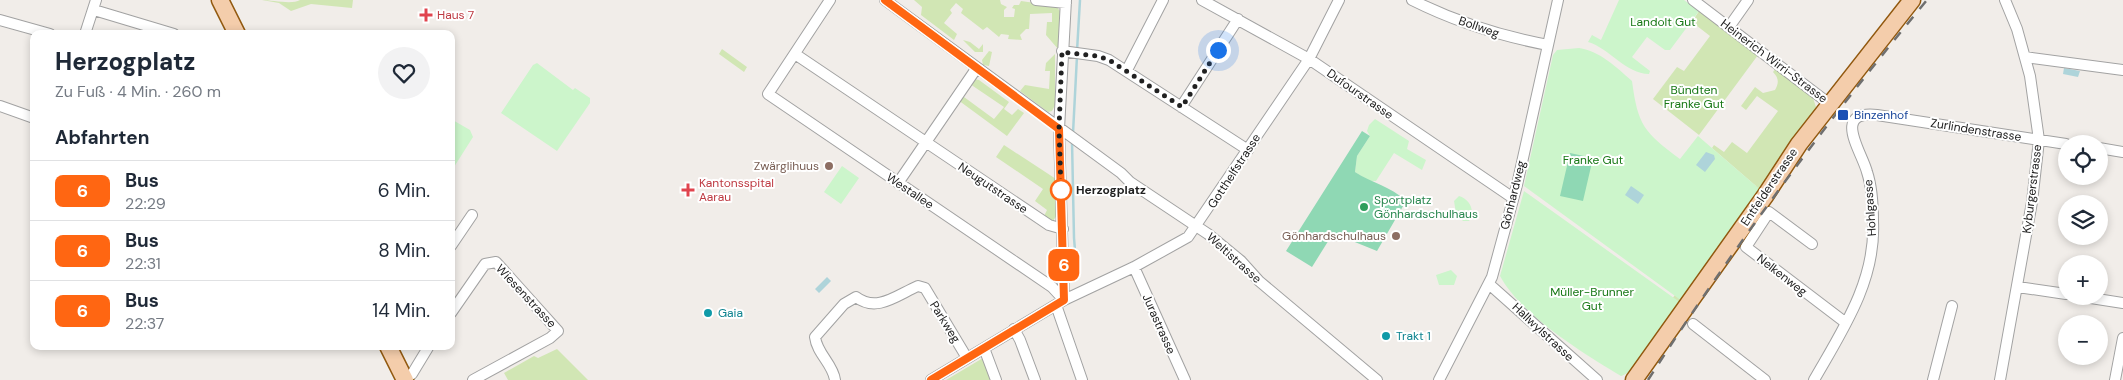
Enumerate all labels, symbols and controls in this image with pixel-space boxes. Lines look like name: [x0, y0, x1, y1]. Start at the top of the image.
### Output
place label: Haus 7: [437, 7, 474, 23]
marker: Haus 7: [419, 8, 433, 22]
street label: Bollweg: [1456, 13, 1502, 42]
park label: Landolt Gut: [1630, 14, 1696, 30]
street label: Heinerich Wirri-Strasse: [1717, 15, 1831, 107]
your location: [1206, 38, 1231, 63]
text: Herzogplatz: [55, 46, 195, 77]
button: heart: [378, 47, 430, 99]
street label: Dufourstrasse: [1324, 65, 1397, 123]
text: Zu Fuß · 4 Min. · 260 m: [55, 81, 221, 102]
park label: Bündten Franke Gut: [1664, 82, 1725, 112]
place label: Binzenhof: [1854, 107, 1908, 123]
marker: Binzenhof: [1836, 108, 1850, 122]
street label: Zurlindenstrasse: [1929, 115, 2023, 145]
text: Abfahrten: [55, 125, 149, 150]
street label: Gotthelfstrasse: [1204, 130, 1264, 211]
map controls: [2058, 135, 2108, 365]
button: locate: [2058, 135, 2108, 185]
street label: Kyburgerstrasse: [2019, 143, 2045, 235]
street label: Entfelderstrasse: [1737, 145, 1801, 229]
park label: Franke Gut: [1563, 152, 1624, 168]
place label: Zwärglihuus: [754, 158, 819, 174]
street label: Gönhardweg: [1497, 158, 1529, 231]
street label: Neugutstrasse: [955, 159, 1031, 217]
marker: Zwärglihuus: [823, 160, 835, 172]
text: Bus: [125, 168, 159, 193]
street label: Westallee: [883, 169, 937, 213]
place label: Kantonsspital Aarau: [699, 175, 774, 205]
text: 6 Min.: [378, 178, 430, 203]
text: 6: [77, 179, 88, 203]
marker: Herzogplatz: [1050, 179, 1072, 201]
street label: Hohlgasse: [1860, 179, 1880, 237]
place label: Herzogplatz: [1076, 182, 1146, 198]
marker: Kantonsspital Aarau: [681, 183, 695, 197]
place label: Sportplatz Gönhardschulhaus: [1374, 192, 1478, 222]
text: 22:29: [125, 193, 166, 214]
button: layers: [2058, 195, 2108, 245]
marker: Sportplatz Gönhardschulhaus: [1358, 201, 1370, 213]
text: Bus: [125, 228, 159, 253]
place label: Gönhardschulhaus: [1282, 228, 1386, 244]
street label: Weltistrasse: [1203, 229, 1265, 287]
marker: Gönhardschulhaus: [1390, 230, 1402, 242]
text: 8 Min.: [378, 238, 430, 263]
text: 6: [77, 239, 88, 263]
line badge: 6: [1048, 249, 1080, 281]
street label: Nelkenweg: [1754, 250, 1811, 300]
text: 22:31: [125, 253, 161, 274]
text: 6: [1058, 253, 1070, 277]
button: +: [2058, 255, 2108, 305]
street label: Wiesenstrasse: [492, 261, 560, 331]
park label: Müller-Brunner Gut: [1550, 284, 1634, 314]
text: Bus: [125, 288, 159, 313]
street label: Jurastrasse: [1139, 291, 1179, 357]
text: 14 Min.: [372, 298, 430, 323]
street label: Parkweg: [926, 298, 964, 346]
text: 6: [77, 299, 88, 323]
street label: Hallwylstrasse: [1509, 299, 1577, 365]
place label: Gaia: [718, 305, 743, 321]
marker: Gaia: [702, 307, 714, 319]
text: 22:37: [125, 313, 164, 334]
button: −: [2058, 315, 2108, 365]
place label: Trakt 1: [1396, 328, 1431, 344]
marker: Trakt 1: [1380, 330, 1392, 342]

